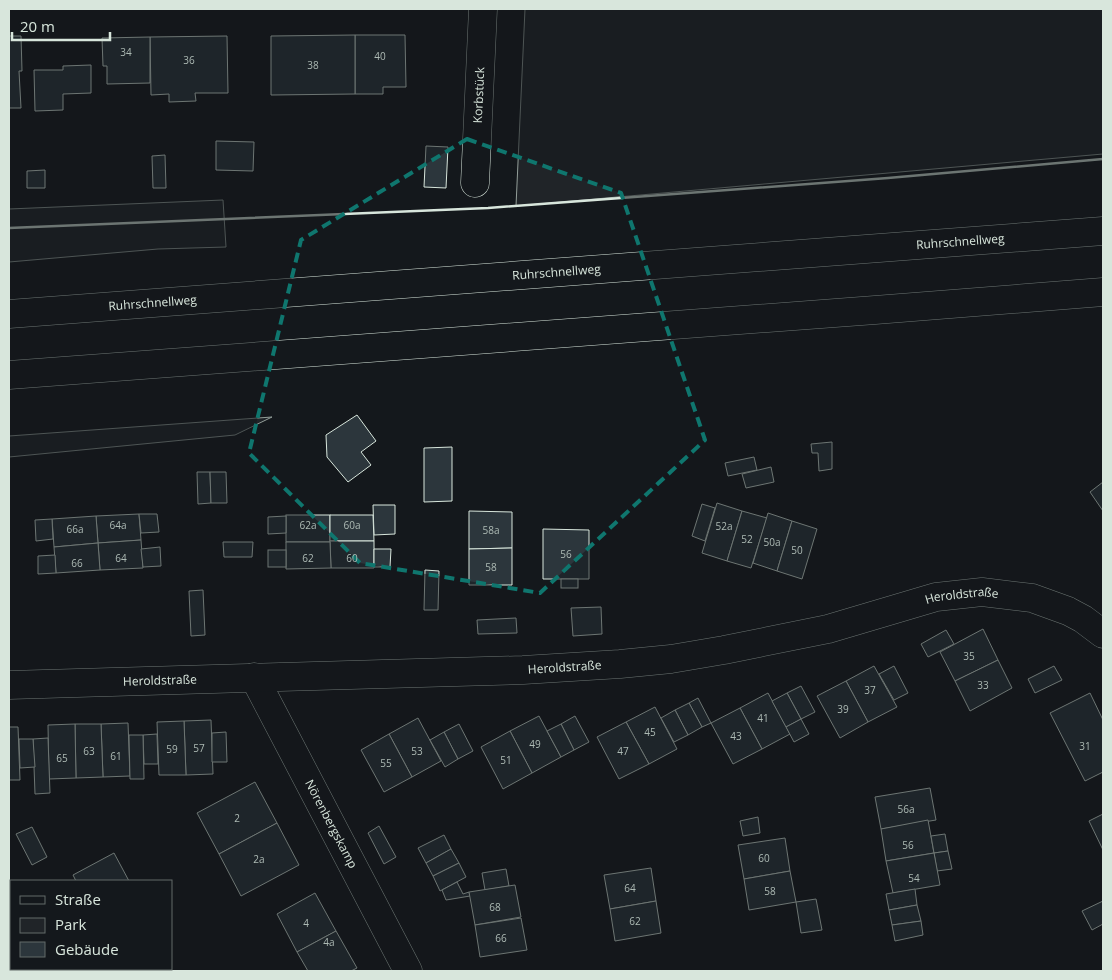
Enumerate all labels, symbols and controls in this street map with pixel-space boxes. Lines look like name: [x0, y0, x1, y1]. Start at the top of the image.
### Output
scale bar: [12, 10, 110, 42]
text: 20 m: [20, 16, 55, 36]
house number: 34: [120, 45, 132, 59]
house number: 40: [374, 49, 386, 63]
house number: 36: [183, 53, 195, 67]
house number: 38: [307, 58, 319, 72]
street label: Korbstück: [469, 66, 488, 124]
street label: Ruhrschnellweg: [915, 229, 1006, 253]
street label: Ruhrschnellweg: [512, 260, 602, 284]
street label: Ruhrschnellweg: [108, 291, 198, 314]
house number: 64a: [110, 518, 127, 532]
house number: 62a: [300, 518, 317, 532]
house number: 60a: [344, 518, 361, 532]
house number: 52a: [716, 519, 733, 533]
house number: 66a: [67, 522, 84, 536]
house number: 58a: [483, 523, 500, 537]
house number: 52: [741, 532, 753, 546]
house number: 50a: [764, 535, 781, 549]
house number: 50: [791, 543, 803, 557]
house number: 56: [560, 547, 572, 561]
house number: 64: [115, 551, 127, 565]
house number: 62: [302, 551, 314, 565]
house number: 60: [346, 551, 358, 565]
house number: 66: [71, 556, 83, 570]
house number: 58: [485, 560, 497, 574]
street label: Heroldstraße: [923, 583, 1000, 608]
house number: 35: [963, 649, 975, 663]
street label: Heroldstraße: [527, 656, 602, 678]
street label: Heroldstraße: [123, 671, 197, 690]
house number: 33: [977, 678, 989, 692]
house number: 37: [864, 683, 876, 697]
house number: 39: [837, 702, 849, 716]
house number: 41: [757, 711, 769, 725]
house number: 45: [644, 725, 656, 739]
house number: 43: [730, 729, 742, 743]
house number: 49: [529, 737, 541, 751]
house number: 31: [1079, 739, 1091, 753]
house number: 57: [193, 741, 205, 755]
house number: 59: [166, 742, 178, 756]
house number: 63: [83, 744, 95, 758]
house number: 53: [411, 744, 423, 758]
house number: 47: [617, 744, 629, 758]
house number: 61: [110, 749, 122, 763]
house number: 65: [56, 751, 68, 765]
house number: 51: [500, 753, 512, 767]
house number: 55: [380, 756, 392, 770]
street label: Nörenbergskamp: [301, 776, 362, 871]
house number: 56a: [898, 802, 915, 816]
house number: 2: [234, 811, 240, 825]
house number: 56: [902, 838, 914, 852]
house number: 60: [758, 851, 770, 865]
house number: 2a: [253, 852, 265, 866]
house number: 54: [908, 871, 920, 885]
legend: [10, 880, 172, 970]
house number: 64: [624, 881, 636, 895]
house number: 58: [764, 884, 776, 898]
text: Straße: [55, 889, 101, 909]
house number: 68: [489, 900, 501, 914]
text: Park: [55, 914, 86, 934]
house number: 62: [629, 914, 641, 928]
house number: 4: [303, 916, 309, 930]
house number: 66: [495, 931, 507, 945]
house number: 4a: [323, 935, 335, 949]
text: Gebäude: [55, 939, 119, 959]

